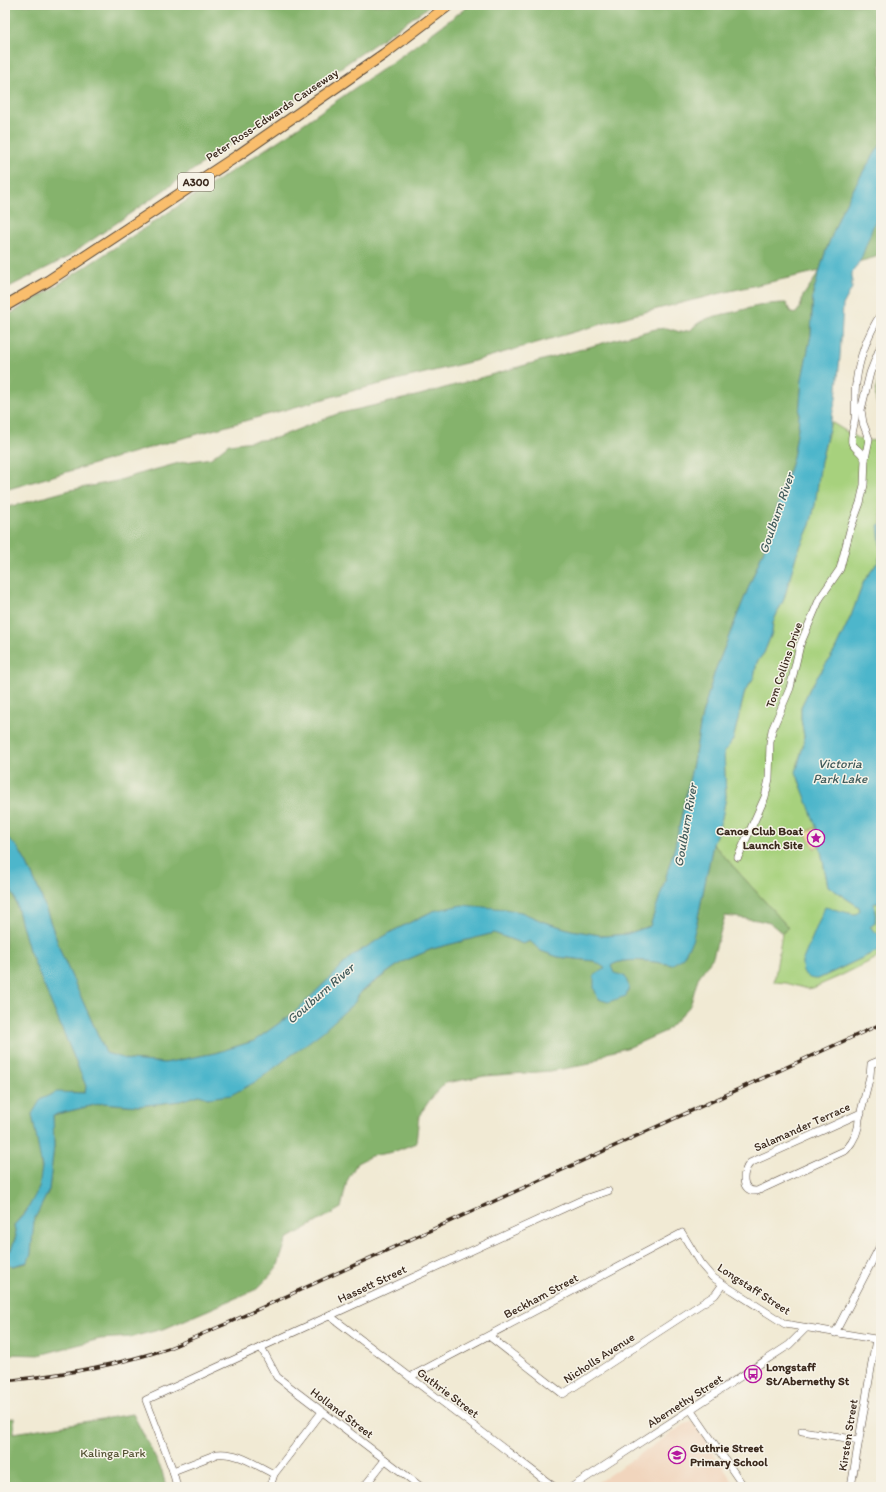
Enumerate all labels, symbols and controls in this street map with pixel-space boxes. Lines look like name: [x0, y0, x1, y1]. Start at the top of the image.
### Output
street label: Peter Ross-Edwards Causeway: [203, 65, 341, 165]
road number: A300: [178, 173, 214, 191]
water label: Goulburn River: [756, 469, 798, 555]
street label: Tom Collins Drive: [763, 620, 805, 710]
water label: Victoria Park Lake: [813, 756, 868, 786]
water label: Goulburn River: [671, 780, 701, 868]
place label: Canoe Club Boat Launch Site: [716, 824, 803, 852]
place icon: Canoe Club Boat Launch Site: [806, 828, 826, 848]
water label: Goulburn River: [284, 959, 358, 1027]
street label: Salamander Terrace: [752, 1099, 853, 1155]
street label: Longstaff Street: [715, 1260, 794, 1318]
street label: Hassett Street: [335, 1262, 409, 1306]
street label: Beckham Street: [501, 1270, 581, 1322]
street label: Nicholls Avenue: [561, 1330, 637, 1386]
place label: Longstaff St/Abernethy St: [766, 1360, 850, 1389]
bus stop icon: Longstaff St/Abernethy St: [743, 1364, 763, 1384]
street label: Guthrie Street: [414, 1365, 482, 1421]
street label: Abernethy Street: [645, 1371, 726, 1431]
street label: Holland Street: [308, 1385, 377, 1442]
street label: Kirsten Street: [835, 1398, 861, 1472]
place label: Guthrie Street Primary School: [690, 1441, 768, 1470]
school or university icon: Guthrie Street Primary School: [667, 1445, 687, 1465]
park label: Kalinga Park: [80, 1446, 146, 1460]

